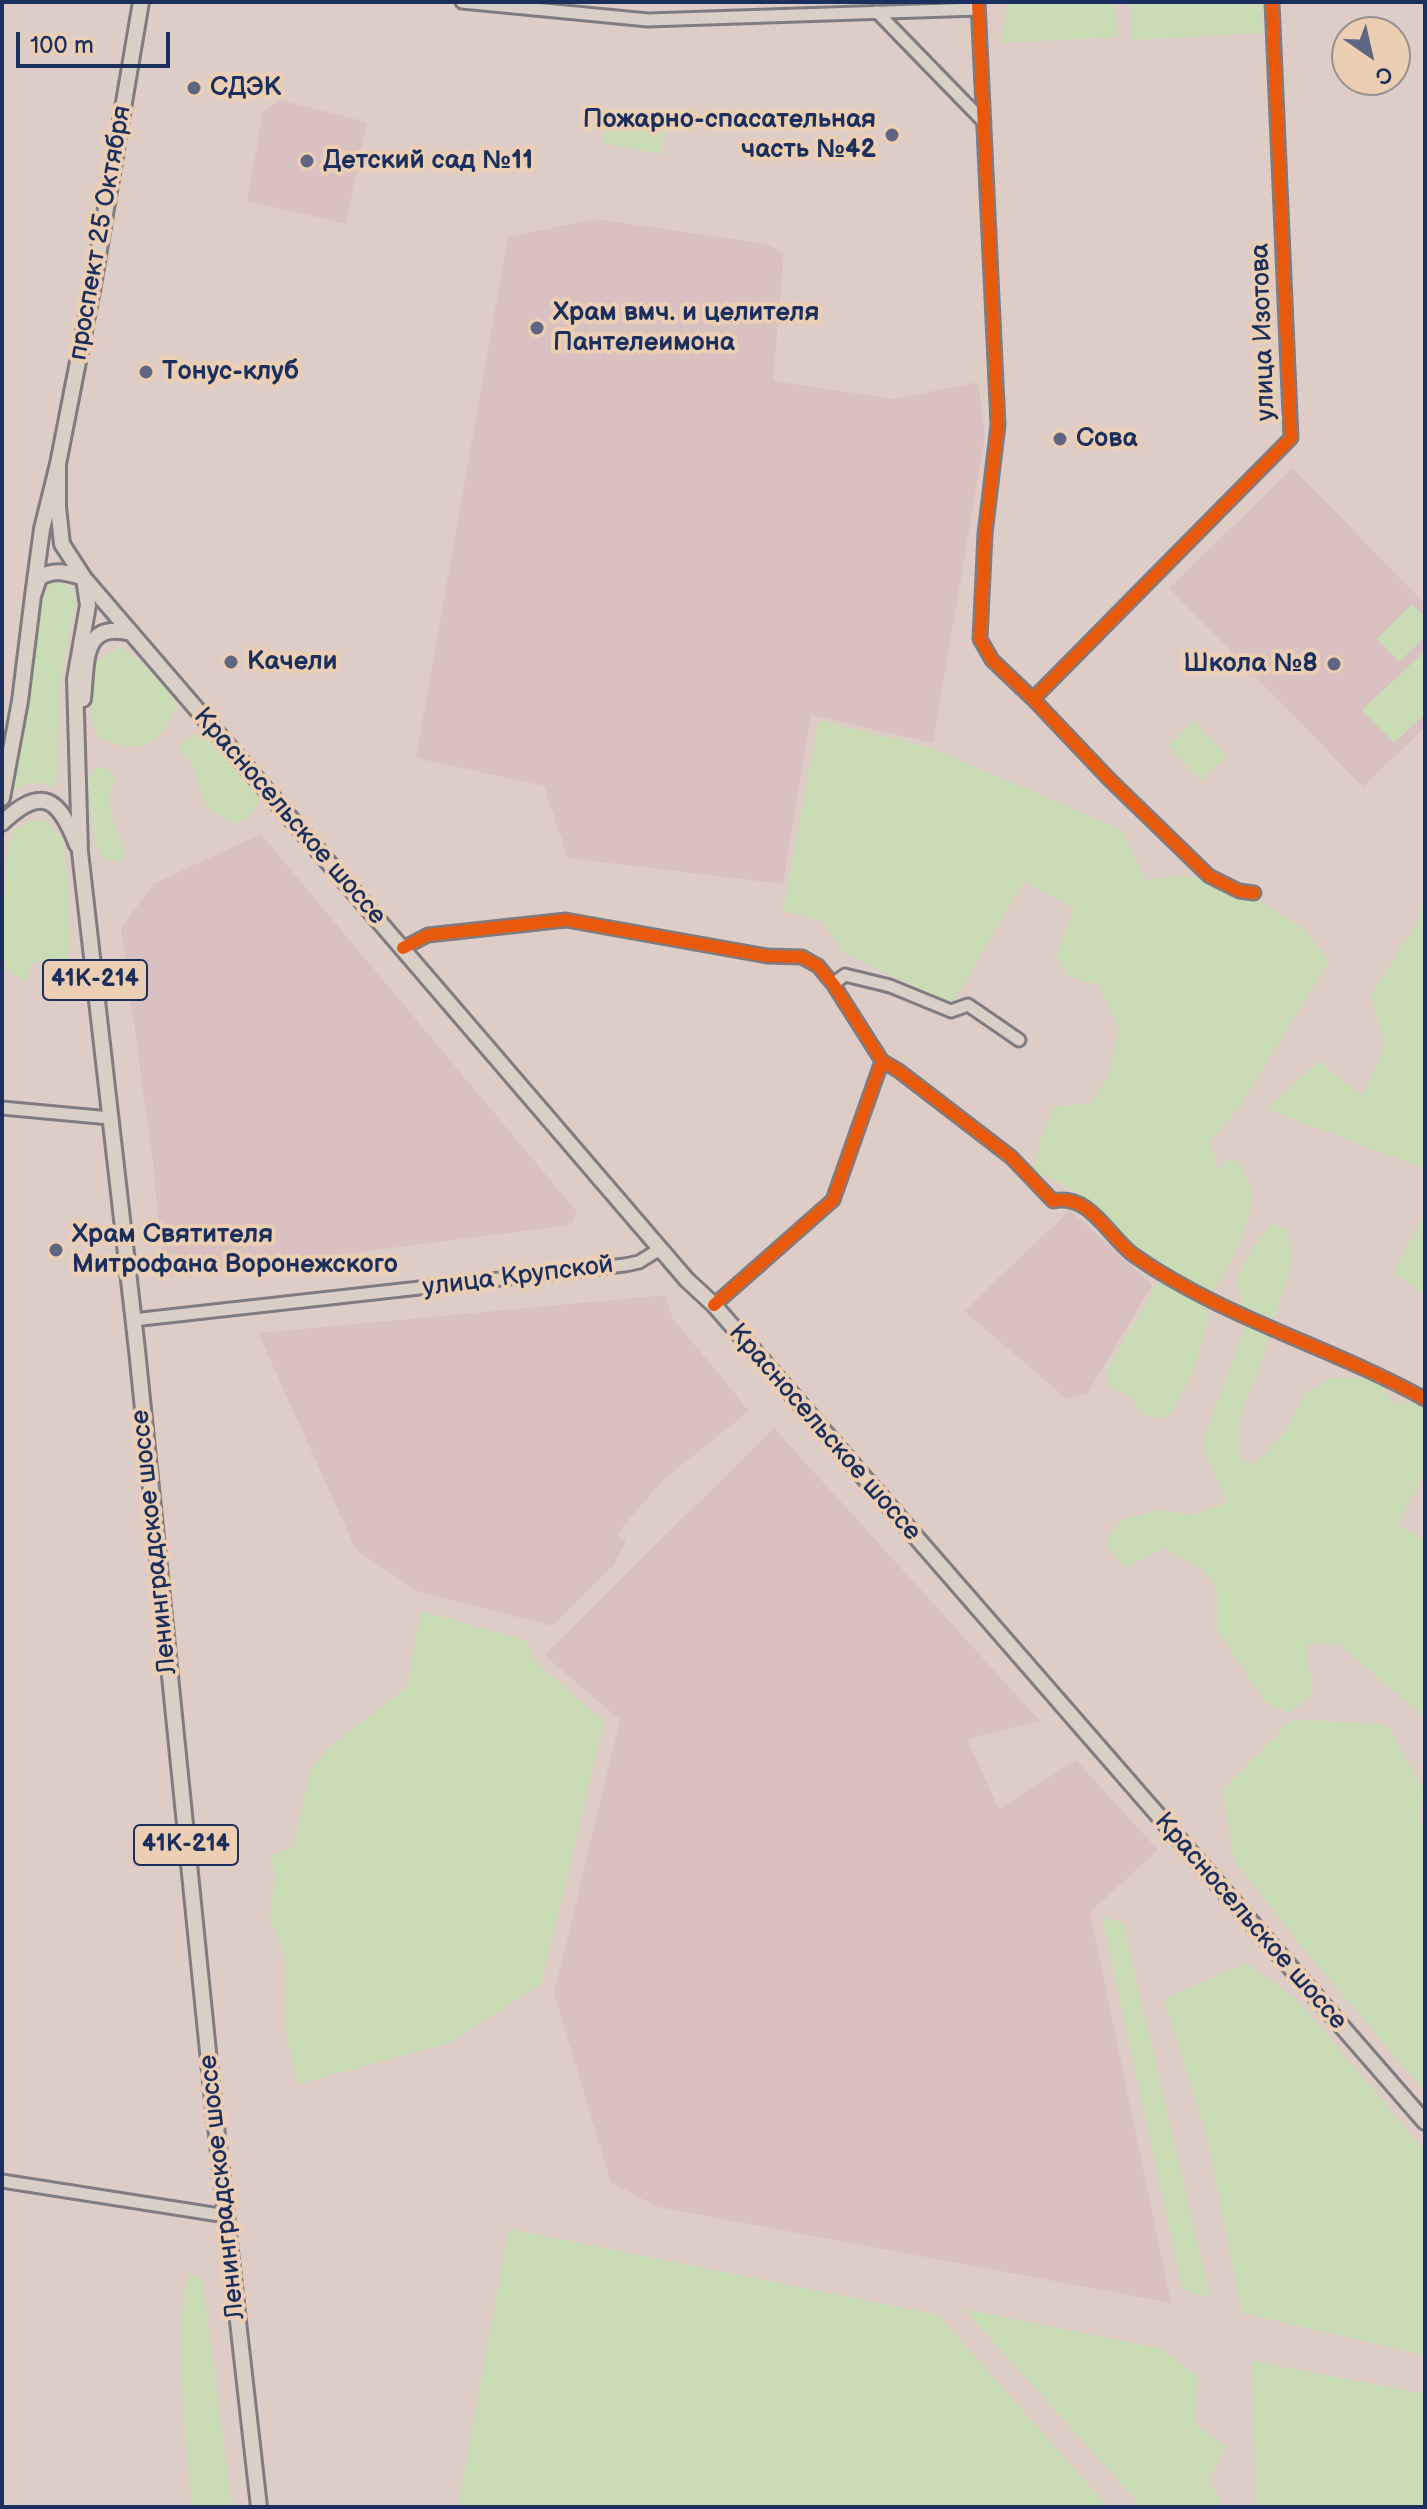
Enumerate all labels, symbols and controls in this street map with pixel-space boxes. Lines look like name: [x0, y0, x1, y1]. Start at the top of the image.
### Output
scale bar: [20, 16, 174, 66]
north arrow: [1331, 16, 1411, 96]
text: 100 m: [30, 31, 94, 60]
text: С: [1370, 59, 1397, 90]
place label: СДЭК: [210, 72, 281, 104]
marker: СДЭК: [185, 79, 203, 97]
street label: проспект 25 Октября: [63, 103, 139, 363]
place label: Пожарно-спасательная часть №42: [583, 104, 876, 166]
marker: Пожарно-спасательная часть №42: [883, 126, 901, 144]
place label: Детский сад №11: [323, 145, 533, 177]
marker: Детский сад №11: [298, 152, 316, 170]
street label: улица Изотова: [1245, 243, 1283, 421]
place label: Храм вмч. и целителя Пантелеимона: [553, 297, 820, 358]
marker: Храм вмч. и целителя Пантелеимона: [528, 319, 546, 337]
place label: Тонус-клуб: [162, 356, 299, 388]
marker: Тонус-клуб: [137, 363, 155, 381]
place label: Сова: [1076, 423, 1138, 455]
marker: Сова: [1051, 430, 1069, 448]
place label: Качели: [247, 646, 337, 678]
place label: Школа №8: [1183, 648, 1318, 680]
marker: Качели: [222, 653, 240, 671]
marker: Школа №8: [1325, 655, 1343, 673]
street label: Красносельское шоссе: [186, 702, 392, 932]
road number: 41К-214: [43, 960, 147, 1000]
place label: Храм Святителя Митрофана Воронежского: [72, 1219, 398, 1280]
marker: Храм Святителя Митрофана Воронежского: [47, 1241, 65, 1259]
street label: улица Крупской: [421, 1250, 615, 1304]
street label: Красносельское шоссе: [721, 1318, 927, 1548]
street label: Ленинградское шоссе: [126, 1408, 184, 1676]
street label: Красносельское шоссе: [1147, 1807, 1353, 2037]
road number: 41К-214: [134, 1825, 238, 1865]
street label: Ленинградское шоссе: [194, 2053, 252, 2321]

